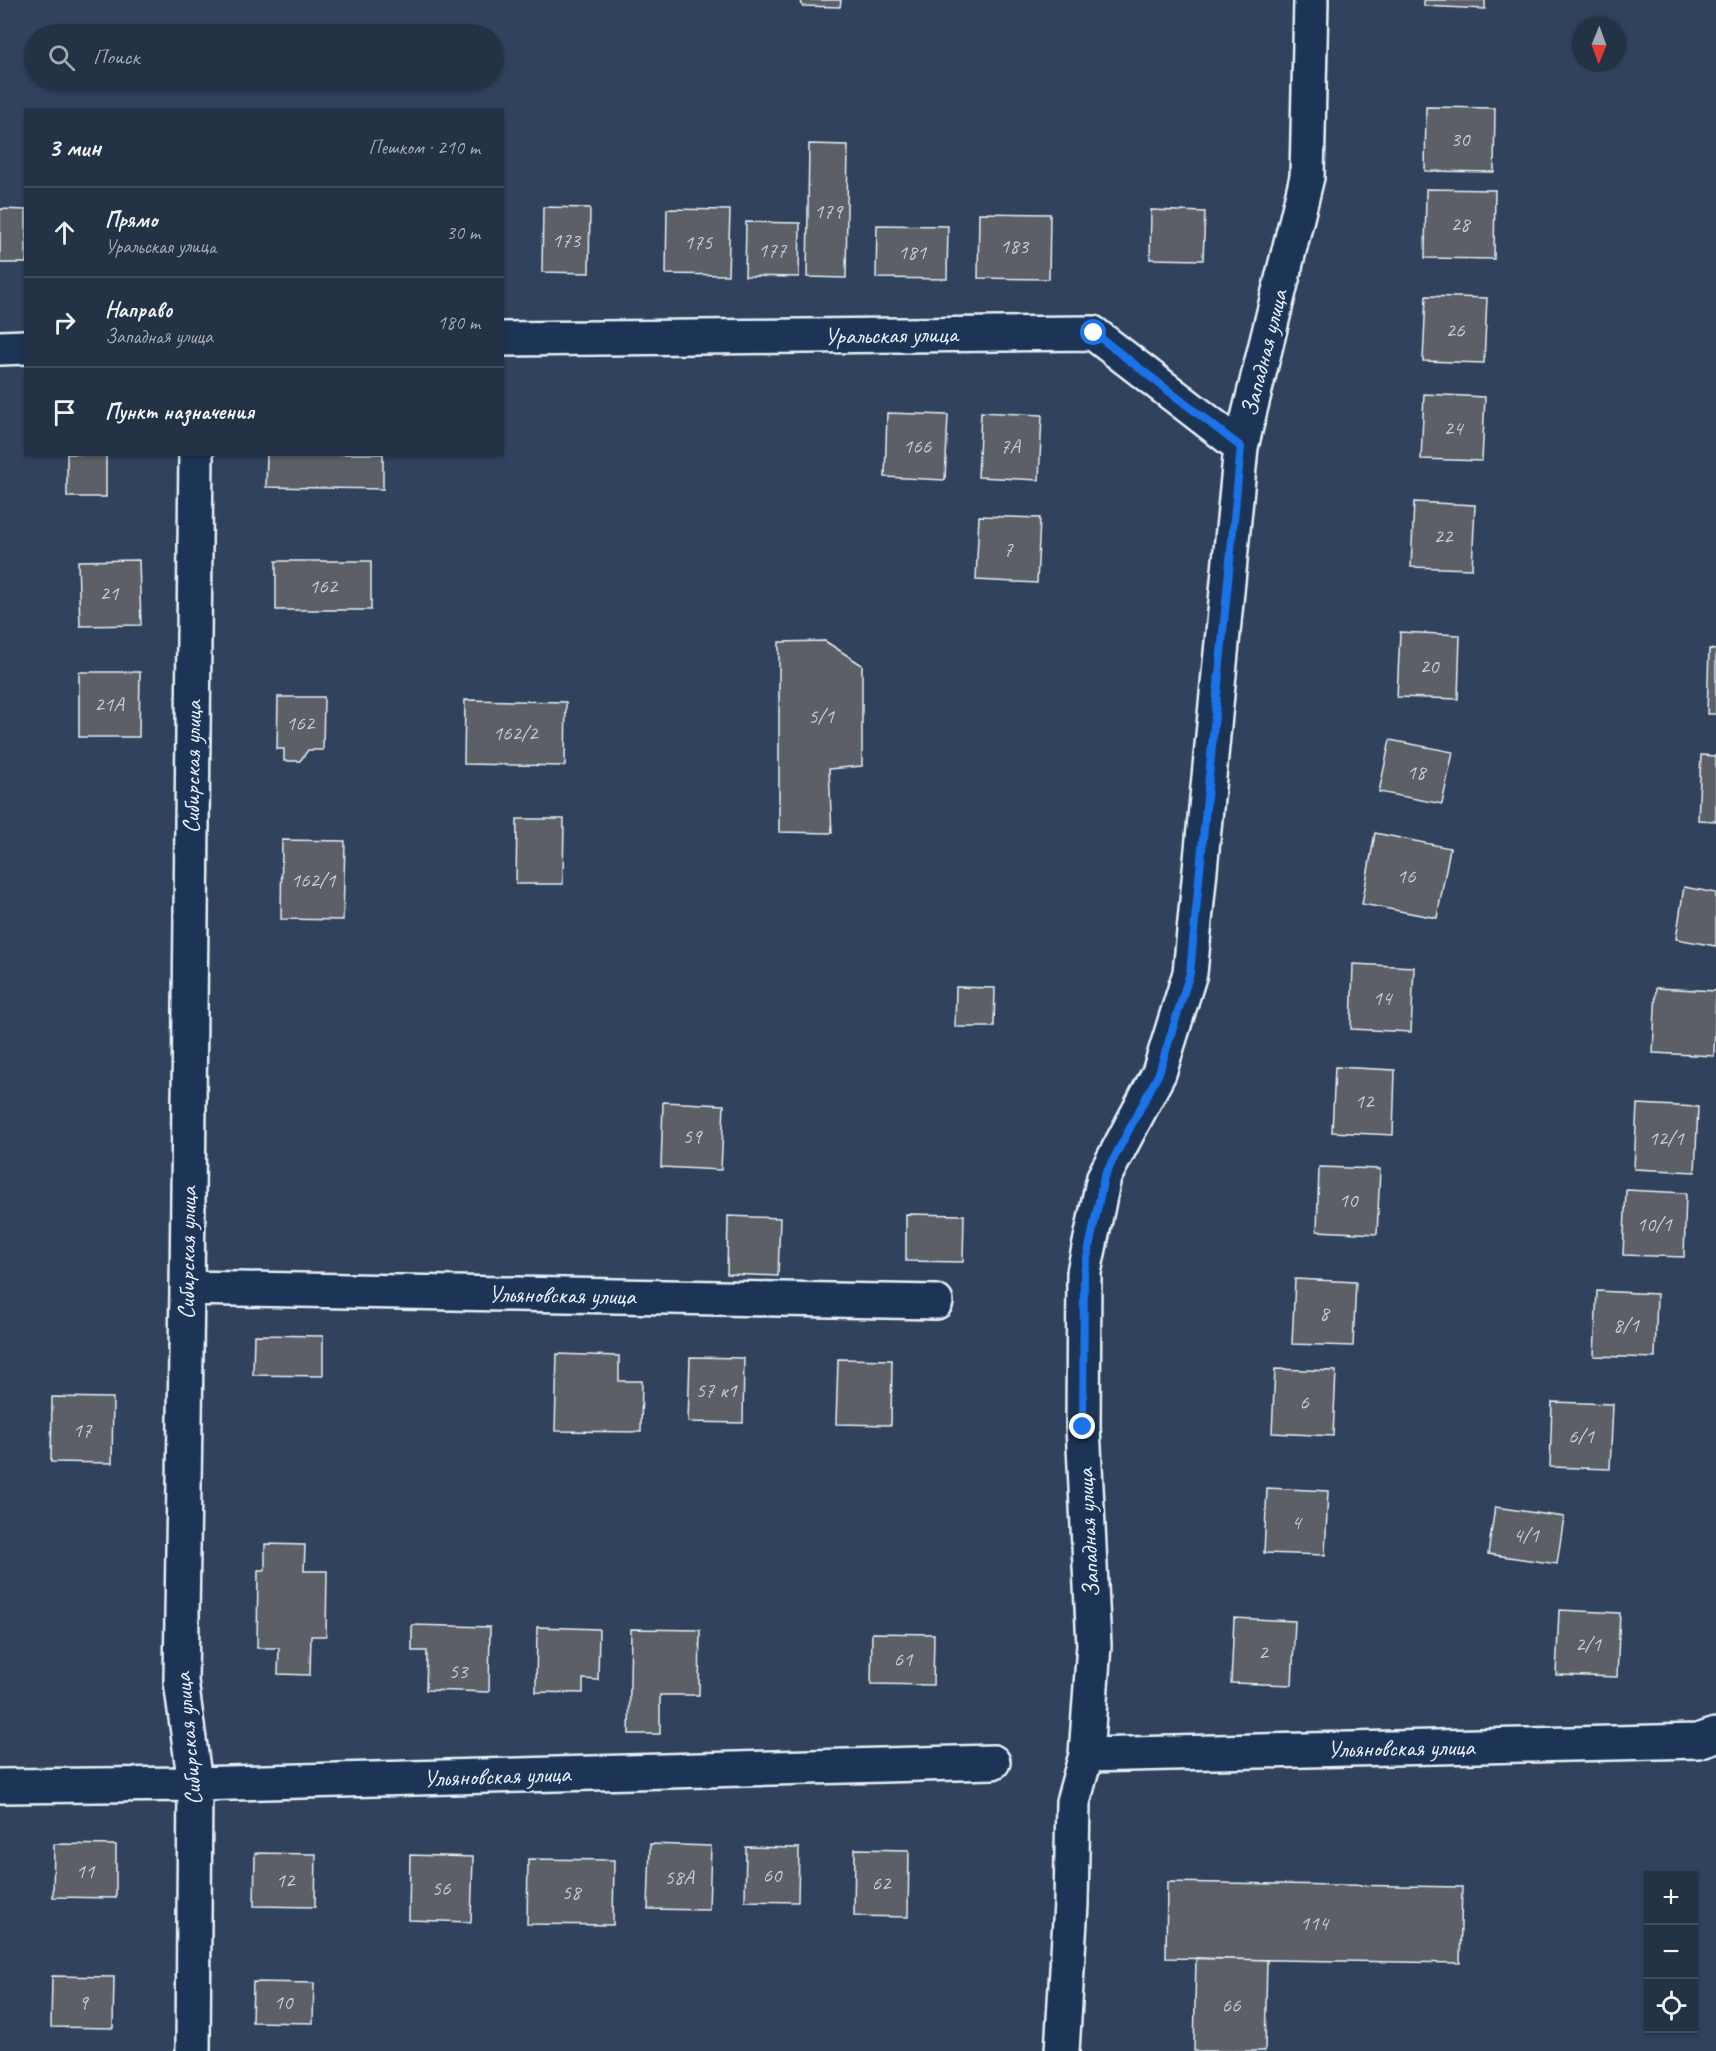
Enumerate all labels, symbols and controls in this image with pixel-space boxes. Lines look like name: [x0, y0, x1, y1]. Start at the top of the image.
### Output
north arrow: [1572, 18, 1626, 72]
search box: [24, 24, 504, 90]
icon: search: [45, 41, 78, 74]
text: Поиск: [93, 43, 139, 71]
house number: 30: [1451, 126, 1471, 152]
text: 3 мин: [48, 131, 101, 164]
text: Пешком · 210 m: [368, 135, 480, 160]
house number: 179: [814, 198, 844, 224]
text: Прямо: [105, 206, 157, 234]
house number: 28: [1451, 211, 1472, 237]
icon: ahead: [48, 216, 81, 249]
text: 30 m: [446, 220, 480, 245]
house number: 173: [552, 227, 582, 253]
house number: 175: [684, 229, 714, 255]
house number: 183: [1000, 233, 1030, 259]
text: Уральская улица: [105, 234, 216, 259]
house number: 177: [758, 237, 788, 263]
house number: 181: [898, 239, 928, 265]
street label: Западная улица: [1234, 285, 1295, 419]
text: Направо: [105, 296, 172, 324]
icon: right: [48, 306, 81, 339]
text: 180 m: [437, 310, 480, 335]
house number: 26: [1446, 317, 1465, 343]
street label: Уральская улица: [824, 319, 960, 351]
route start: [1080, 319, 1106, 345]
text: Западная улица: [105, 324, 213, 349]
icon: arrive: [48, 396, 81, 429]
text: Пункт назначения: [105, 398, 254, 426]
house number: 24: [1444, 415, 1465, 441]
house number: 166: [903, 433, 932, 459]
house number: 7А: [1000, 433, 1021, 459]
house number: 22: [1434, 523, 1454, 549]
house number: 7: [1003, 536, 1014, 562]
house number: 162: [309, 573, 339, 599]
house number: 21: [100, 580, 120, 606]
house number: 20: [1420, 653, 1440, 679]
house number: 21А: [94, 691, 125, 717]
street label: Сибирская улица: [176, 699, 208, 834]
house number: 5/1: [808, 703, 835, 729]
house number: 162: [286, 710, 316, 736]
house number: 162/2: [493, 720, 539, 746]
house number: 18: [1407, 759, 1428, 785]
house number: 16: [1397, 863, 1416, 889]
house number: 162/1: [291, 867, 337, 893]
house number: 14: [1373, 985, 1394, 1011]
house number: 12: [1355, 1088, 1375, 1114]
house number: 59: [683, 1123, 703, 1149]
house number: 12/1: [1648, 1125, 1685, 1151]
street label: Сибирская улица: [171, 1185, 203, 1320]
house number: 10: [1339, 1187, 1359, 1213]
house number: 10/1: [1636, 1211, 1673, 1237]
street label: Ульяновская улица: [488, 1279, 637, 1311]
house number: 8: [1319, 1300, 1331, 1326]
house number: 8/1: [1613, 1312, 1640, 1338]
house number: 57 к1: [695, 1377, 738, 1403]
house number: 6: [1299, 1389, 1309, 1415]
route end: [1069, 1413, 1095, 1439]
house number: 17: [73, 1417, 93, 1443]
house number: 6/1: [1568, 1423, 1595, 1449]
street label: Западная улица: [1070, 1466, 1106, 1598]
house number: 4: [1291, 1509, 1303, 1535]
house number: 4/1: [1513, 1522, 1540, 1548]
house number: 2/1: [1575, 1631, 1602, 1657]
house number: 2: [1258, 1639, 1269, 1665]
house number: 61: [894, 1646, 914, 1672]
house number: 53: [449, 1658, 469, 1684]
street label: Сибирская улица: [167, 1670, 209, 1807]
street label: Ульяновская улица: [1327, 1732, 1476, 1764]
street label: Ульяновская улица: [423, 1758, 573, 1794]
house number: 11: [76, 1858, 96, 1884]
house number: 60: [763, 1862, 783, 1888]
house number: 58А: [664, 1864, 695, 1890]
house number: 12: [276, 1867, 296, 1893]
house number: 62: [872, 1870, 892, 1896]
map controls: [1644, 1871, 1698, 2033]
button: +: [1644, 1871, 1698, 1925]
house number: 56: [432, 1875, 451, 1901]
house number: 58: [562, 1879, 583, 1905]
house number: 114: [1300, 1910, 1331, 1936]
button: −: [1644, 1925, 1698, 1979]
button: locate: [1644, 1979, 1698, 2033]
house number: 9: [78, 1989, 89, 2015]
house number: 10: [274, 1989, 294, 2015]
house number: 66: [1222, 1992, 1241, 2018]

